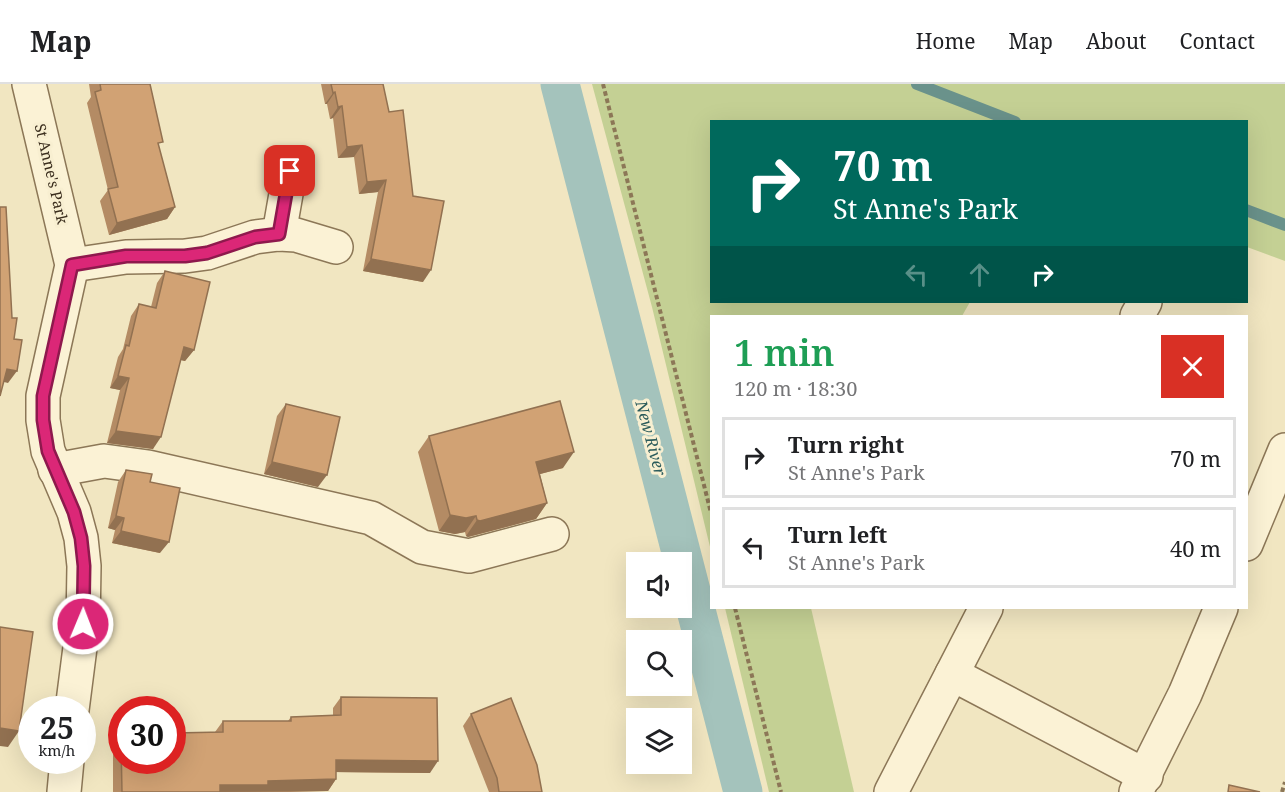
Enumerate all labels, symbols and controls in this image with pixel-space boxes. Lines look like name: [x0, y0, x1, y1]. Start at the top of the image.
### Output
text: Map: [30, 22, 92, 60]
text: Home: [916, 27, 976, 55]
text: Map: [1009, 27, 1053, 55]
text: About: [1086, 27, 1147, 55]
text: Contact: [1180, 27, 1255, 55]
street label: St Anne's Park: [31, 122, 73, 226]
text: 70 m: [833, 136, 933, 193]
icon: right: [734, 144, 812, 222]
pin: [264, 145, 315, 196]
icon: arrive: [273, 154, 306, 187]
text: St Anne's Park: [833, 190, 1018, 227]
icon: left: [900, 258, 933, 291]
icon: ahead: [963, 258, 996, 291]
icon: right: [1026, 258, 1059, 291]
text: 1 min: [734, 328, 835, 377]
button: close: [1161, 335, 1224, 398]
text: 120 m · 18:30: [734, 375, 857, 402]
water label: New River: [630, 397, 672, 478]
text: Turn right: [788, 429, 904, 459]
icon: right: [737, 441, 770, 474]
text: 70 m: [1170, 443, 1221, 473]
text: St Anne's Park: [788, 459, 925, 486]
text: Turn left: [788, 519, 887, 549]
icon: left: [737, 531, 770, 564]
text: 40 m: [1170, 533, 1221, 563]
text: St Anne's Park: [788, 549, 925, 576]
map controls: [626, 552, 692, 774]
button: sound: [626, 552, 692, 618]
position arrow: [51, 592, 115, 656]
button: search: [626, 630, 692, 696]
speed limit sign: 30: [108, 696, 186, 774]
text: 25: [40, 707, 74, 748]
button: layers: [626, 708, 692, 774]
text: km/h: [39, 740, 75, 760]

